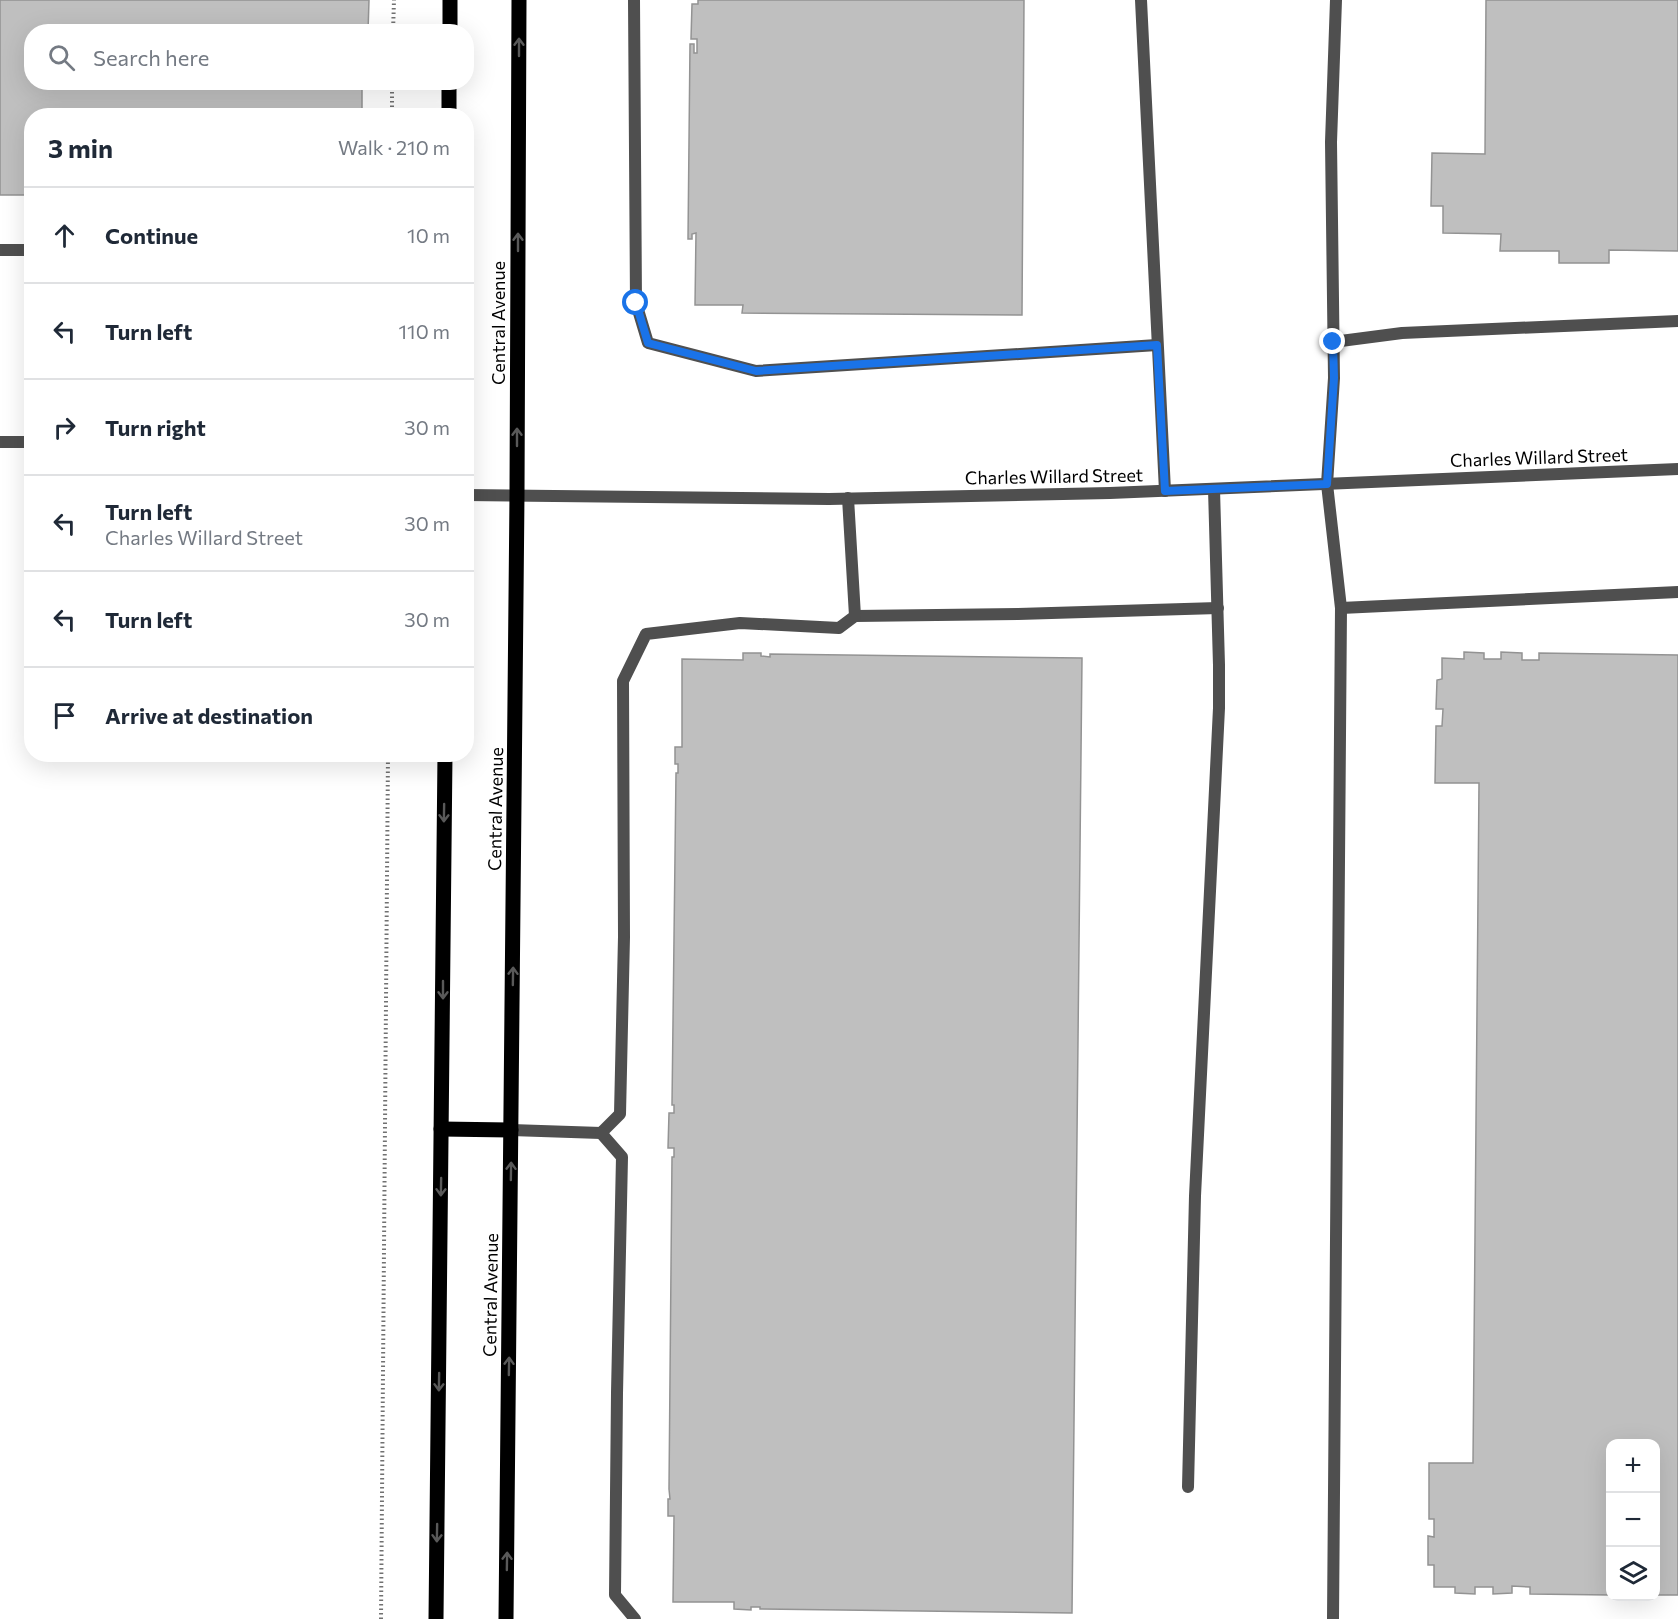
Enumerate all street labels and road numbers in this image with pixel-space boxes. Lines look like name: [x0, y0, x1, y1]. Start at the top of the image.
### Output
street label: Central Avenue: [487, 261, 509, 385]
street label: Charles Willard Street: [1450, 443, 1628, 471]
street label: Charles Willard Street: [965, 463, 1143, 489]
street label: Central Avenue: [483, 747, 507, 871]
street label: Central Avenue: [478, 1233, 502, 1357]

